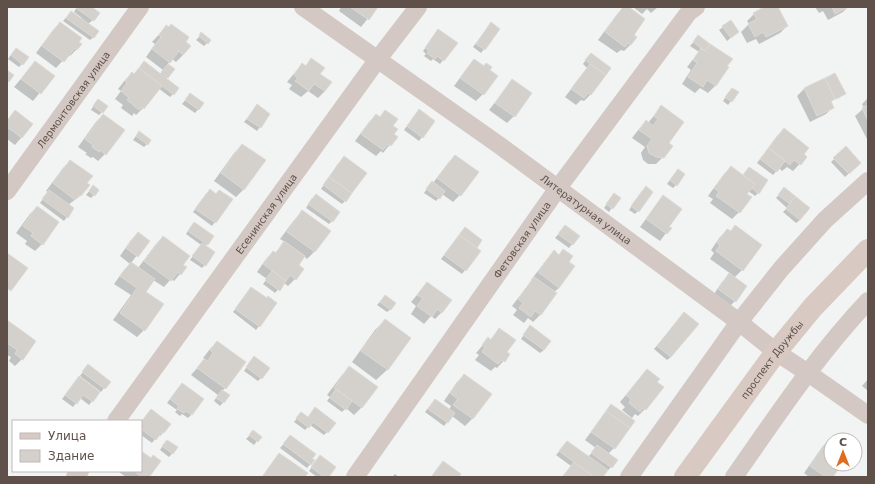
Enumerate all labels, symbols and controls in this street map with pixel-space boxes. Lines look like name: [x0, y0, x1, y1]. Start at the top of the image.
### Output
street label: Лермонтовская улица: [35, 49, 112, 150]
street label: Есенинская улица: [233, 171, 299, 256]
street label: Литературная улица: [539, 172, 634, 246]
street label: Фетовская улица: [491, 199, 552, 280]
street label: проспект Дружбы: [738, 318, 805, 401]
legend: [12, 420, 142, 472]
text: Улица: [48, 429, 86, 443]
north arrow: [823, 432, 863, 472]
text: С: [839, 436, 847, 449]
text: Здание: [48, 449, 94, 463]

